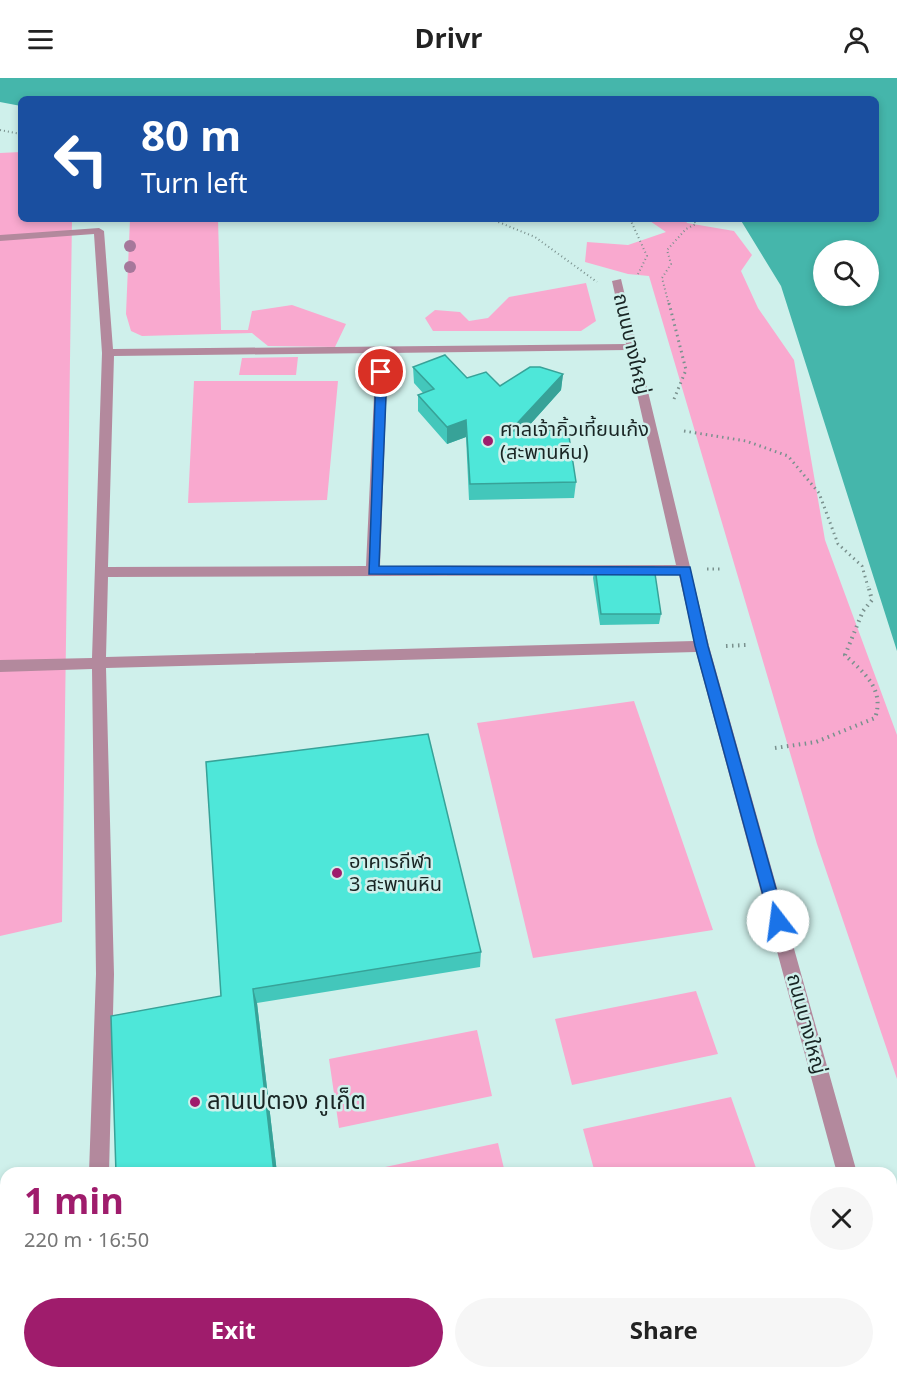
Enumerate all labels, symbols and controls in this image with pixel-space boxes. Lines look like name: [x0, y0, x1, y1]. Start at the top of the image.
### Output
text: Drivr: [414, 19, 483, 60]
icon: menu: [24, 23, 57, 56]
icon: person: [840, 23, 873, 56]
text: 80 m: [141, 106, 241, 170]
icon: left: [42, 120, 120, 198]
text: Turn left: [141, 164, 247, 205]
map controls: [813, 240, 879, 306]
button: search: [813, 240, 879, 306]
street label: ถนนบางใหญ่: [605, 290, 657, 398]
pin: [355, 346, 406, 397]
icon: arrive: [364, 355, 397, 388]
place label: ศาลเจ้ากิ้วเที้ยนเก้ง (สะพานหิน): [500, 415, 649, 468]
marker: ศาลเจ้ากิ้วเที้ยนเก้ง (สะพานหิน): [481, 434, 495, 448]
place label: อาคารกีฬา 3 สะพานหิน: [349, 847, 442, 900]
marker: อาคารกีฬา 3 สะพานหิน: [330, 866, 344, 880]
position arrow: [746, 889, 810, 953]
street label: ถนนบางใหญ่: [778, 970, 834, 1078]
place label: ลานเปตอง ภูเก็ต: [207, 1084, 366, 1120]
marker: ลานเปตอง ภูเก็ต: [188, 1095, 202, 1109]
text: 1 min: [24, 1176, 124, 1230]
button: close: [810, 1187, 873, 1250]
text: 220 m · 16:50: [24, 1226, 149, 1256]
button: Exit: [24, 1298, 443, 1367]
button: Share: [455, 1298, 873, 1367]

